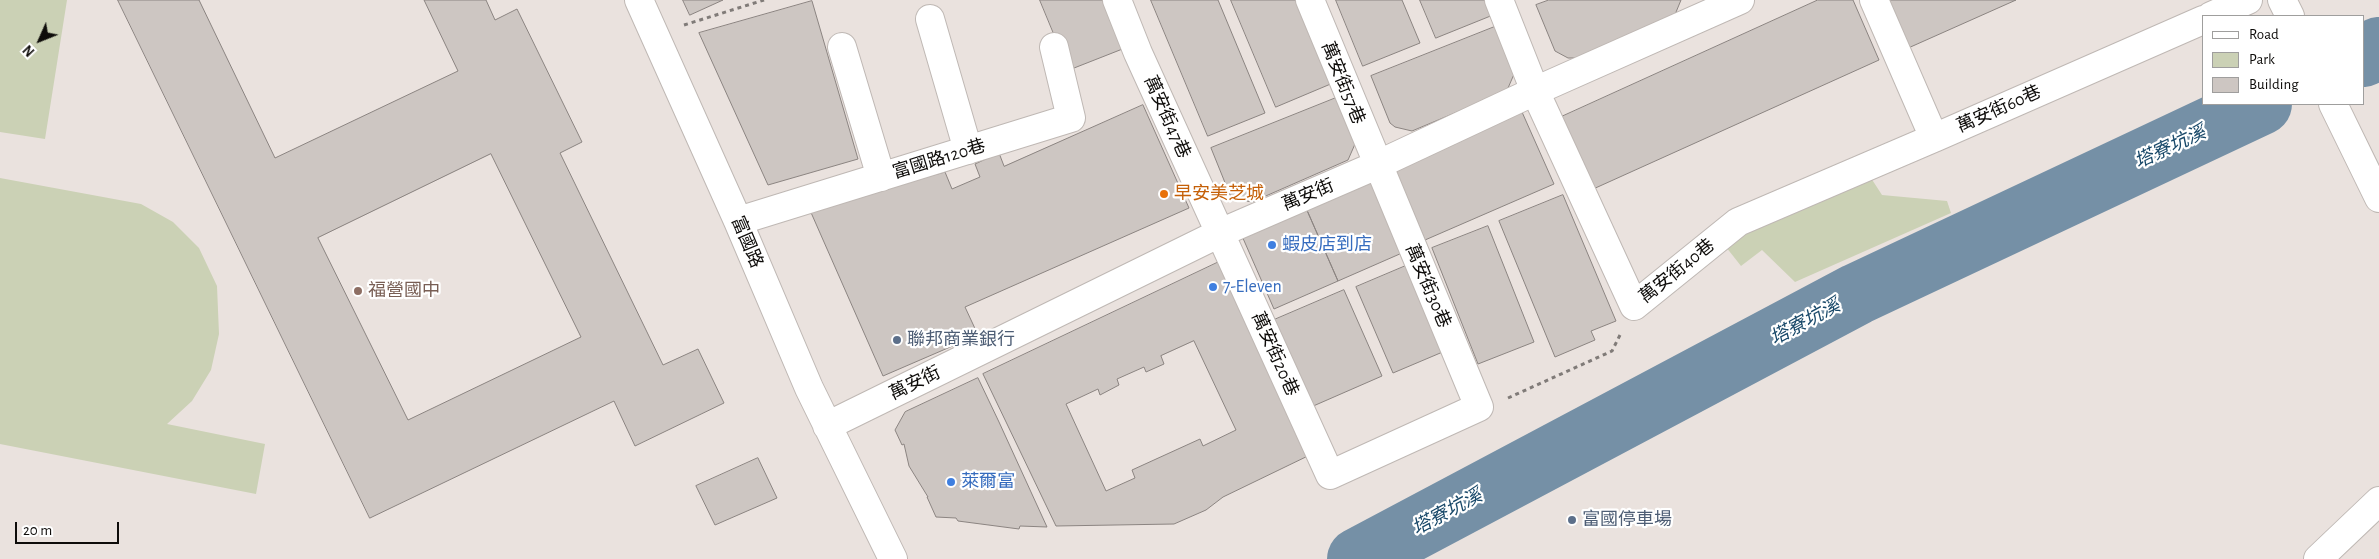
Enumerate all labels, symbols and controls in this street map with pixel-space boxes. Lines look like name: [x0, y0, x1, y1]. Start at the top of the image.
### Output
north arrow: [15, 15, 65, 65]
legend: [2202, 15, 2364, 105]
text: Road: [2249, 27, 2279, 42]
street label: 萬安街57巷: [1317, 39, 1369, 127]
text: N: [21, 42, 38, 59]
text: Park: [2249, 52, 2275, 67]
street label: 萬安街47巷: [1139, 72, 1195, 162]
text: Building: [2249, 77, 2299, 92]
street label: 萬安街60巷: [1954, 81, 2044, 137]
water label: 塔寮坑溪: [2131, 121, 2209, 173]
street label: 富國路120巷: [890, 135, 988, 183]
street label: 萬安街: [1279, 175, 1337, 215]
place label: 早安美芝城: [1174, 183, 1264, 205]
marker: 早安美芝城: [1158, 188, 1170, 200]
street label: 富國路: [727, 213, 767, 271]
place label: 蝦皮店到店: [1282, 234, 1372, 256]
street label: 萬安街40巷: [1635, 234, 1719, 308]
marker: 蝦皮店到店: [1266, 239, 1278, 251]
street label: 萬安街30巷: [1401, 241, 1455, 331]
place label: 7-Eleven: [1223, 276, 1282, 298]
place label: 福營國中: [368, 280, 440, 302]
marker: 7-Eleven: [1207, 281, 1219, 293]
marker: 福營國中: [352, 285, 364, 297]
water label: 塔寮坑溪: [1766, 294, 1844, 350]
street label: 萬安街20巷: [1247, 309, 1303, 399]
place label: 聯邦商業銀行: [907, 329, 1015, 351]
marker: 聯邦商業銀行: [891, 334, 903, 346]
street label: 萬安街: [886, 361, 944, 405]
place label: 萊爾富: [961, 471, 1015, 493]
marker: 萊爾富: [945, 476, 957, 488]
water label: 塔寮坑溪: [1408, 484, 1486, 540]
place label: 富國停車場: [1582, 509, 1672, 531]
scale bar: [18, 512, 121, 544]
marker: 富國停車場: [1566, 514, 1578, 526]
text: 20 m: [23, 523, 52, 538]

